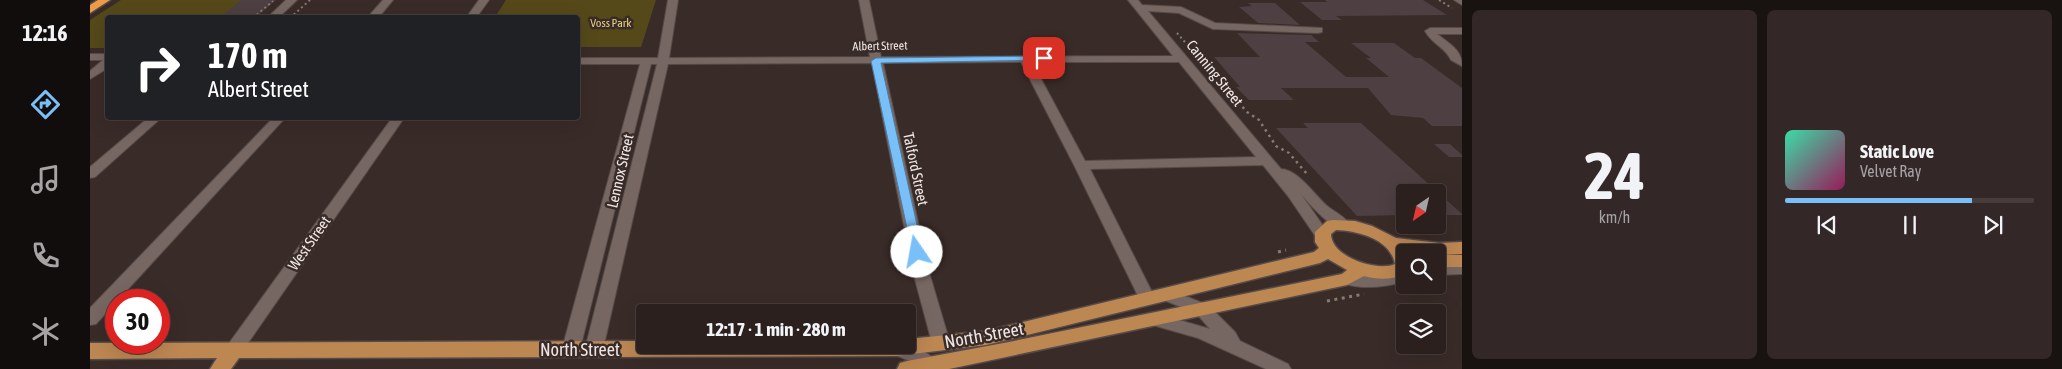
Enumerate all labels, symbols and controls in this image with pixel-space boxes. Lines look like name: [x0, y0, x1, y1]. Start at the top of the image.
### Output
park label: Voss Park: [590, 16, 632, 30]
text: 12:16: [22, 20, 68, 46]
icon: right: [125, 35, 190, 100]
text: 170 m: [208, 35, 287, 75]
street label: Canning Street: [1183, 36, 1247, 110]
pin: [1023, 37, 1065, 79]
street label: Albert Street: [852, 39, 908, 53]
icon: arrive: [1030, 44, 1058, 72]
text: Albert Street: [208, 76, 309, 102]
icon: directions: [28, 87, 63, 122]
street label: Talford Street: [900, 131, 932, 207]
street label: Lennox Street: [603, 133, 637, 209]
text: 24: [1584, 138, 1645, 213]
text: Static Love: [1860, 140, 1934, 162]
icon: music: [28, 162, 63, 197]
text: Velvet Ray: [1860, 162, 1921, 180]
north arrow: [1396, 184, 1446, 234]
map controls: [1396, 184, 1446, 354]
text: km/h: [1599, 208, 1630, 226]
icon: previous: [1813, 211, 1841, 239]
icon: pause: [1896, 211, 1924, 239]
icon: next: [1979, 211, 2007, 239]
street label: West Street: [284, 213, 334, 273]
position arrow: [890, 225, 942, 277]
icon: phone: [28, 238, 63, 273]
button: search: [1396, 244, 1446, 294]
speed limit sign: 30: [105, 289, 170, 354]
button: layers: [1396, 304, 1446, 354]
icon: climate: [28, 314, 63, 349]
text: 12:17 · 1 min · 280 m: [706, 318, 846, 340]
street label: North Street: [943, 318, 1025, 352]
street label: North Street: [540, 339, 620, 360]

